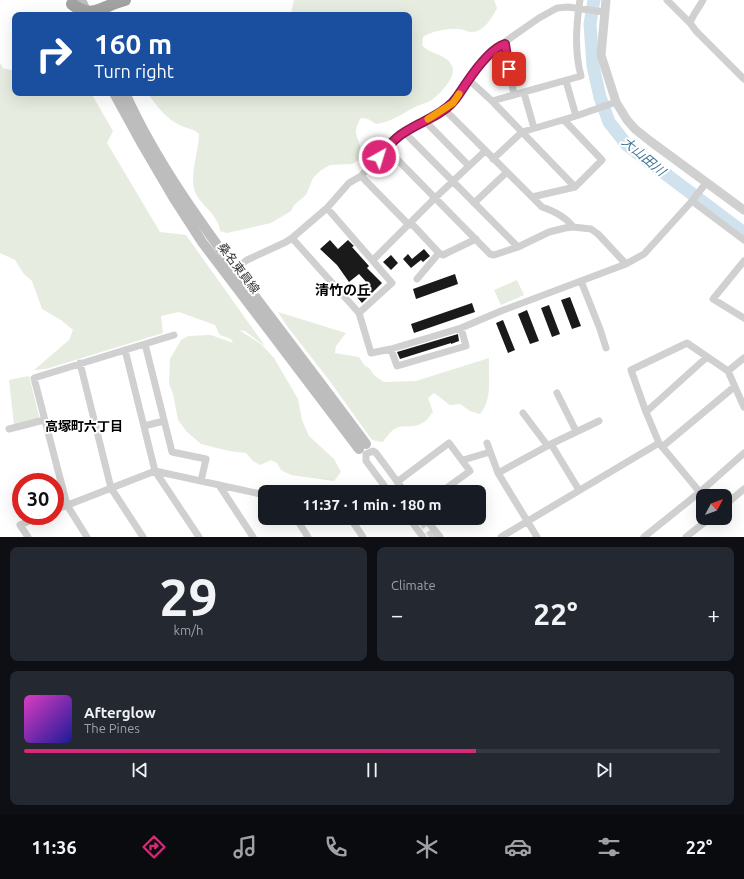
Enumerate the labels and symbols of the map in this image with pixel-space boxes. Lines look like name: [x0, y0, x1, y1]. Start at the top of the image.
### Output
pin: [492, 52, 526, 86]
water label: 大山田川: [620, 134, 670, 179]
position arrow: [358, 136, 400, 178]
street label: 桑名東員線: [216, 240, 262, 296]
district label: 清竹の丘: [315, 282, 371, 298]
district label: 高塚町六丁目: [45, 419, 123, 433]
speed limit sign: 30: [12, 473, 64, 525]
north arrow: [696, 489, 732, 525]

